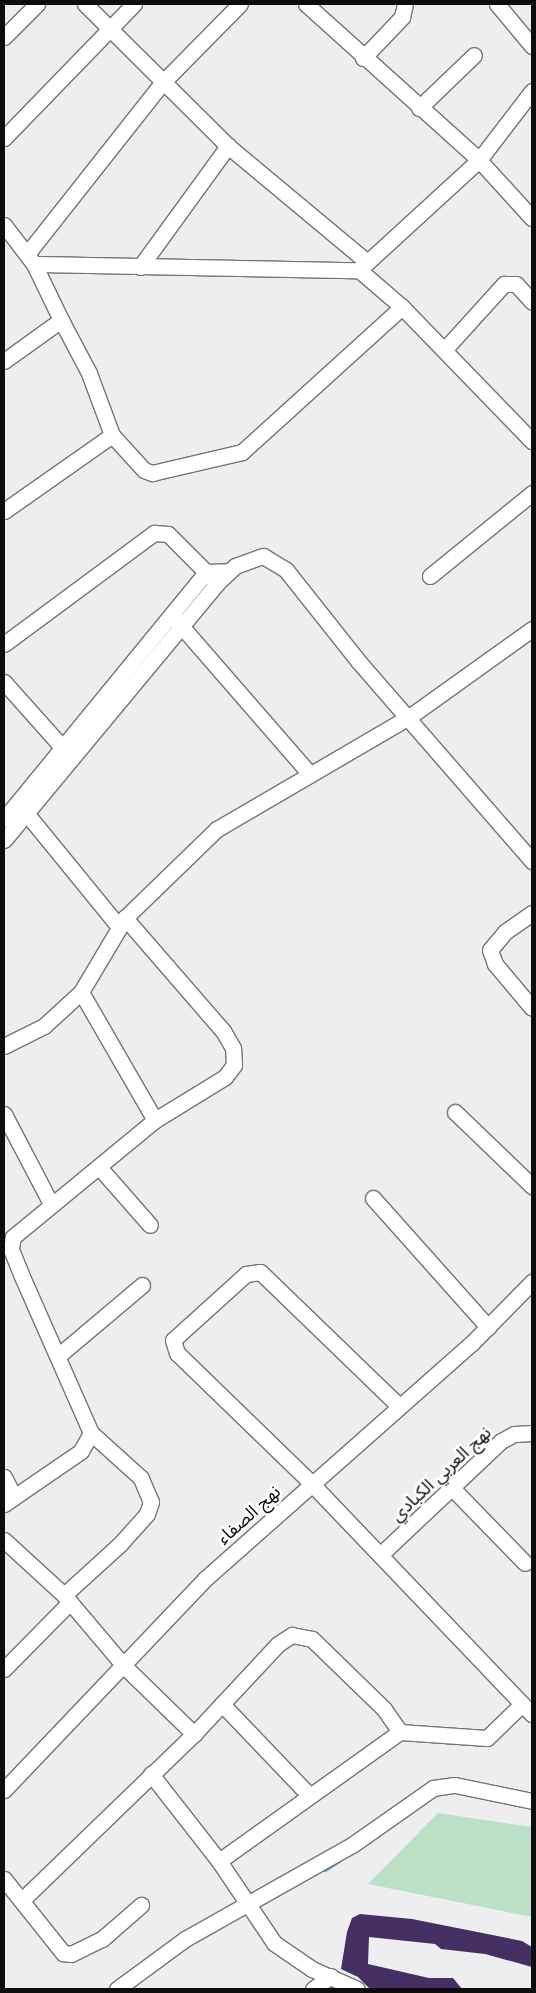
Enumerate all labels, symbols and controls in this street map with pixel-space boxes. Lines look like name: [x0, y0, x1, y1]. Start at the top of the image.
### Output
street label: نهج العربي الكبادي: [386, 1422, 496, 1526]
street label: نهج الصفاء: [213, 1481, 285, 1549]

